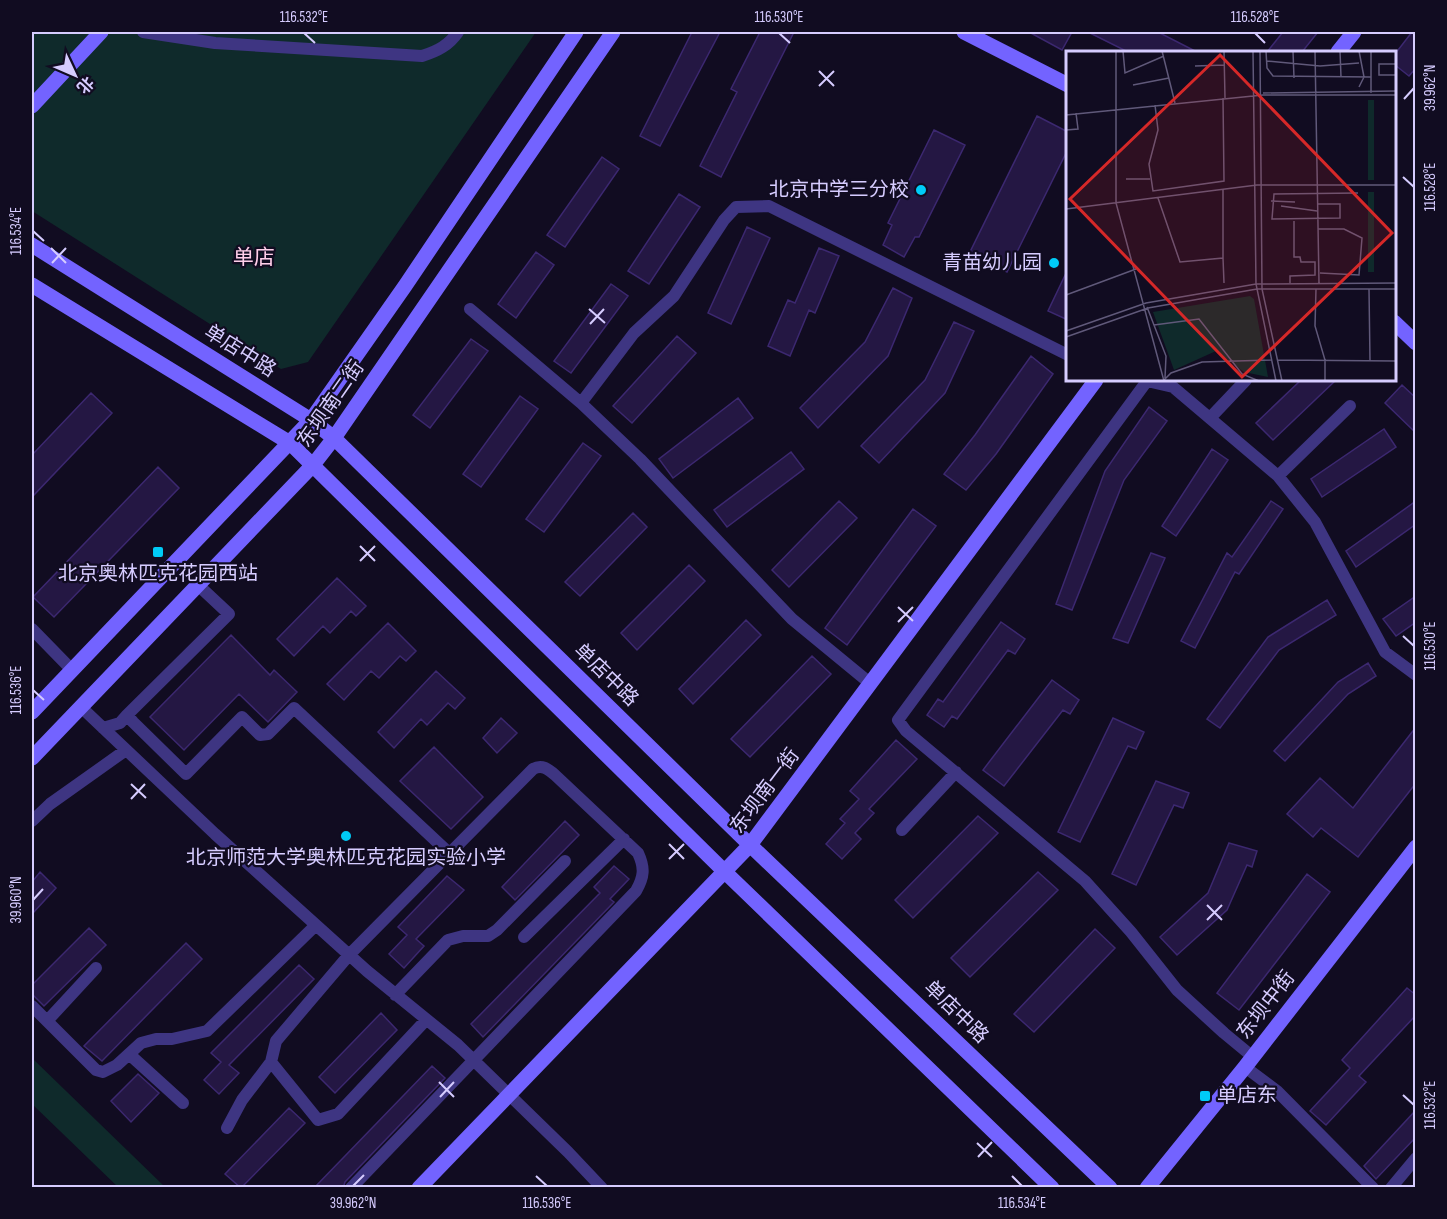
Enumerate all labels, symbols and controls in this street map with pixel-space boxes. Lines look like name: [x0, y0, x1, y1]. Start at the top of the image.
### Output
text: 116.532°E: [280, 8, 328, 27]
text: 116.530°E: [754, 8, 804, 27]
text: 116.528°E: [1231, 8, 1279, 27]
north arrow: [45, 45, 105, 105]
inset map: [1066, 51, 1396, 381]
text: 39.962°N: [1421, 65, 1440, 111]
text: 北: [72, 72, 97, 97]
text: 116.528°E: [1421, 163, 1440, 211]
place label: 北京中学三分校: [769, 178, 909, 202]
marker: 北京中学三分校: [914, 183, 928, 197]
text: 116.534°E: [7, 207, 26, 255]
district label: 单店: [233, 245, 275, 270]
place label: 青苗幼儿园: [942, 251, 1042, 275]
marker: 青苗幼儿园: [1047, 256, 1061, 270]
street label: 单店中路: [200, 320, 280, 382]
street label: 东坝南二街: [292, 356, 370, 452]
marker: 北京奥林匹克花园西站: [151, 545, 165, 559]
place label: 北京奥林匹克花园西站: [58, 562, 258, 586]
text: 116.530°E: [1421, 621, 1440, 671]
street label: 单店中路: [569, 639, 643, 711]
text: 116.536°E: [7, 666, 26, 715]
street label: 东坝南一街: [725, 744, 805, 838]
marker: 北京师范大学奥林匹克花园实验小学: [339, 829, 353, 843]
place label: 北京师范大学奥林匹克花园实验小学: [186, 846, 506, 870]
text: 39.960°N: [7, 876, 26, 924]
street label: 东坝中街: [1232, 966, 1300, 1044]
street label: 单店中路: [919, 976, 993, 1048]
text: 116.532°E: [1421, 1081, 1440, 1129]
place label: 单店东: [1217, 1084, 1277, 1108]
marker: 单店东: [1198, 1089, 1212, 1103]
text: 39.962°N: [330, 1194, 376, 1213]
text: 116.536°E: [523, 1194, 572, 1213]
text: 116.534°E: [998, 1194, 1046, 1213]

